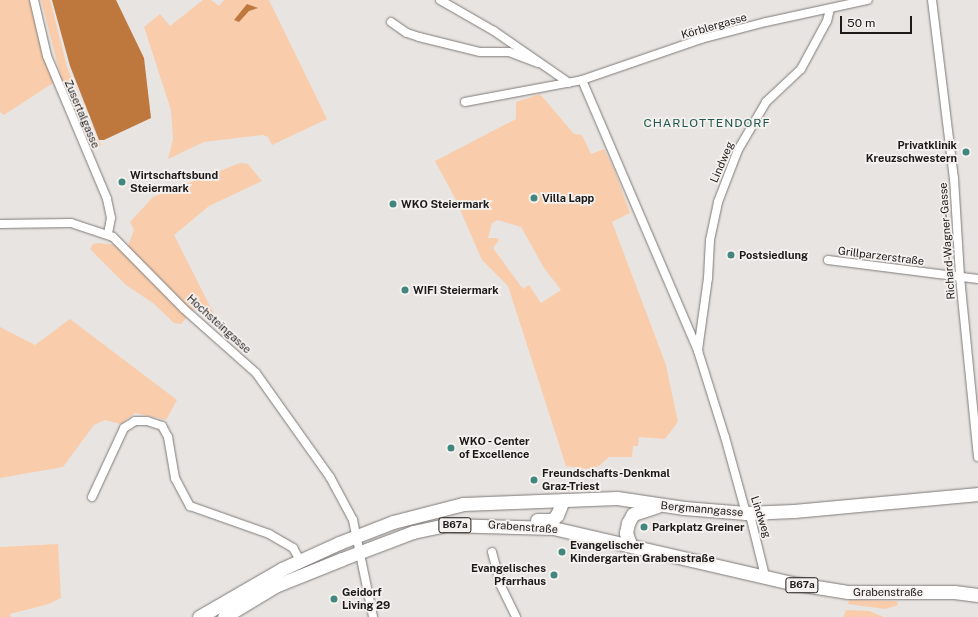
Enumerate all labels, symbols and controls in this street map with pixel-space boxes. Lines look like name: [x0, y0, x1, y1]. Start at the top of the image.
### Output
scale bar: [842, 8, 914, 34]
street label: Körblergasse: [680, 10, 748, 42]
text: 50 m: [847, 16, 875, 30]
street label: Zusertalgasse: [62, 78, 102, 150]
district label: CHARLOTTENDORF: [643, 117, 771, 131]
street label: Lindweg: [707, 139, 737, 185]
place label: Privatklinik Kreuzschwestern: [866, 139, 957, 165]
marker: Privatklinik Kreuzschwestern: [960, 146, 972, 158]
place label: Wirtschaftsbund Steiermark: [130, 169, 218, 195]
marker: Wirtschaftsbund Steiermark: [117, 177, 127, 187]
street label: Richard-Wagner-Gasse: [936, 182, 958, 300]
place label: Villa Lapp: [542, 191, 594, 205]
marker: Villa Lapp: [529, 193, 539, 203]
place label: WKO Steiermark: [401, 197, 489, 211]
marker: WKO Steiermark: [388, 199, 398, 209]
street label: Grillparzerstraße: [837, 244, 925, 268]
place label: Postsiedlung: [739, 248, 808, 262]
marker: Postsiedlung: [726, 250, 736, 260]
place label: WIFI Steiermark: [413, 283, 499, 297]
marker: WIFI Steiermark: [400, 285, 410, 295]
street label: Hochsteingasse: [184, 292, 254, 356]
place label: WKO - Center of Excellence: [459, 435, 531, 461]
marker: WKO - Center of Excellence: [446, 443, 456, 453]
place label: Freundschafts-Denkmal Graz-Triest: [542, 467, 670, 493]
marker: Freundschafts-Denkmal Graz-Triest: [529, 475, 539, 485]
street label: Lindweg: [748, 494, 774, 540]
street label: Bergmanngasse: [660, 499, 744, 519]
road number: B67a: [438, 517, 472, 533]
street label: Grabenstraße: [488, 518, 558, 536]
place label: Parkplatz Greiner: [652, 520, 744, 534]
marker: Parkplatz Greiner: [639, 522, 649, 532]
place label: Evangelischer Kindergarten Grabenstraße: [570, 539, 715, 565]
marker: Evangelischer Kindergarten Grabenstraße: [557, 547, 567, 557]
place label: Evangelisches Pfarrhaus: [471, 562, 546, 588]
marker: Evangelisches Pfarrhaus: [549, 570, 559, 580]
road number: B67a: [785, 577, 819, 593]
street label: Grabenstraße: [853, 585, 923, 599]
place label: Geidorf Living 29: [342, 586, 390, 612]
marker: Geidorf Living 29: [329, 594, 339, 604]

